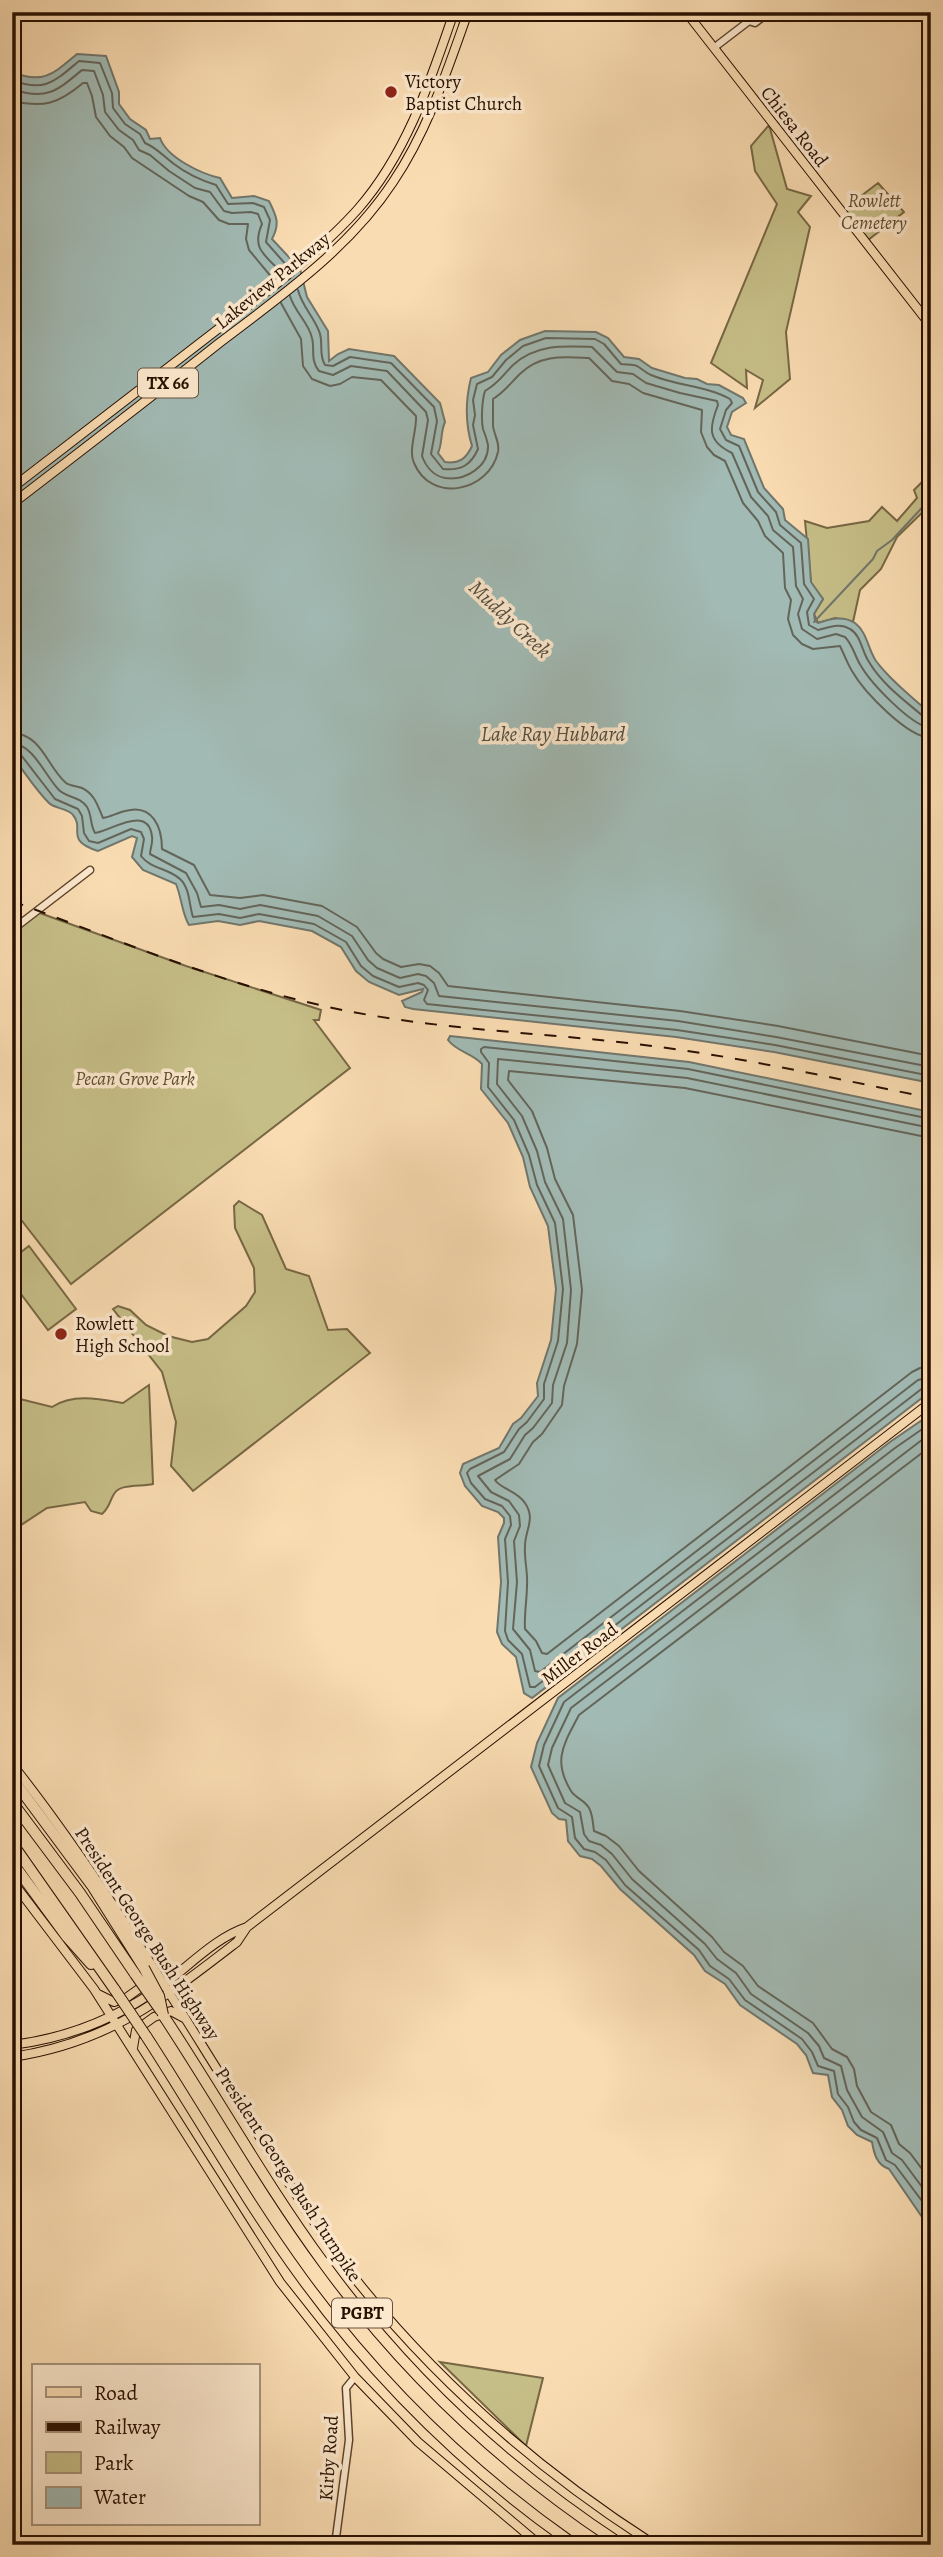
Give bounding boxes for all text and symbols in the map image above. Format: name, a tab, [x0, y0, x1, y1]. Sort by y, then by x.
place label: Victory Baptist Church	[404, 69, 522, 117]
street label: Chiesa Road	[754, 81, 834, 173]
marker: Victory Baptist Church	[383, 84, 399, 100]
park label: Rowlett Cemetery	[841, 188, 908, 236]
street label: Lakeview Parkway	[210, 226, 336, 335]
road number: TX 66	[138, 368, 198, 398]
water label: Muddy Creek	[463, 574, 557, 664]
water label: Lake Ray Hubbard	[481, 720, 626, 748]
park label: Pecan Grove Park	[75, 1066, 195, 1092]
place label: Rowlett High School	[75, 1311, 170, 1359]
marker: Rowlett High School	[53, 1326, 69, 1342]
street label: Miller Road	[536, 1616, 624, 1691]
street label: President George Bush Highway	[68, 1822, 226, 2046]
street label: President George Bush Turnpike	[209, 2062, 367, 2287]
road number: PGBT	[332, 2298, 392, 2328]
legend	[32, 2364, 259, 2526]
text: Road	[94, 2379, 138, 2407]
text: Railway	[94, 2413, 161, 2441]
street label: Kirby Road	[313, 2414, 345, 2502]
text: Park	[94, 2449, 134, 2477]
text: Water	[93, 2483, 146, 2511]

